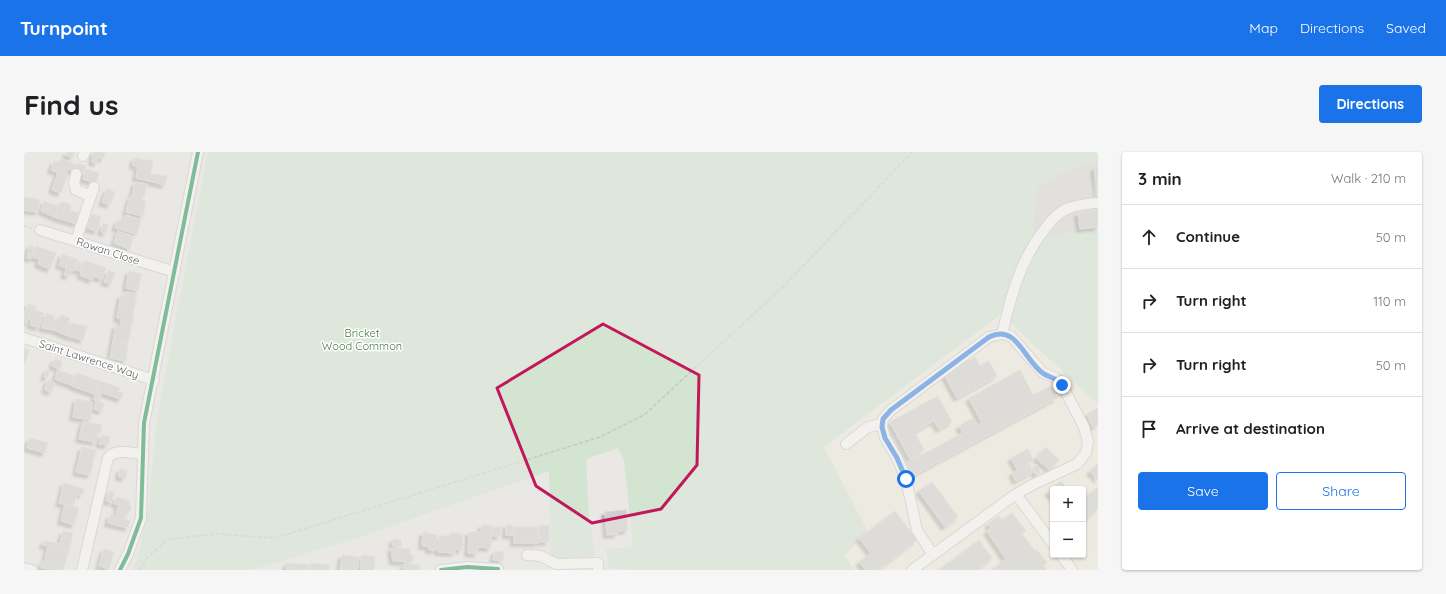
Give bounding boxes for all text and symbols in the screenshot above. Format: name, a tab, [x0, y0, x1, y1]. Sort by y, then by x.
text: Turnpoint	[20, 16, 108, 40]
text: Map	[1249, 19, 1278, 37]
text: Directions	[1300, 19, 1364, 37]
text: Saved	[1386, 19, 1426, 37]
button: Directions	[1319, 85, 1422, 123]
text: Find us	[24, 87, 118, 122]
text: 3 min	[1138, 168, 1182, 189]
text: Walk · 210 m	[1331, 170, 1406, 186]
icon: ahead	[1138, 226, 1160, 248]
text: Continue	[1176, 227, 1240, 246]
text: 50 m	[1376, 229, 1406, 245]
street label: Rowan Close	[74, 234, 142, 268]
icon: right	[1138, 290, 1160, 312]
text: Turn right	[1176, 291, 1247, 310]
text: 110 m	[1373, 293, 1406, 309]
park label: Bricket Wood Common	[322, 326, 402, 353]
street label: Saint Lawrence Way	[37, 336, 141, 382]
icon: right	[1138, 354, 1160, 376]
text: Turn right	[1176, 355, 1247, 374]
text: 50 m	[1376, 357, 1406, 373]
route end	[1053, 376, 1071, 394]
icon: arrive	[1138, 418, 1160, 440]
text: Arrive at destination	[1176, 419, 1325, 438]
route start	[897, 470, 915, 488]
button: Save	[1138, 472, 1268, 510]
button: Share	[1276, 472, 1406, 510]
map controls	[1050, 486, 1086, 558]
button: +	[1050, 486, 1086, 522]
button: −	[1050, 522, 1086, 558]

